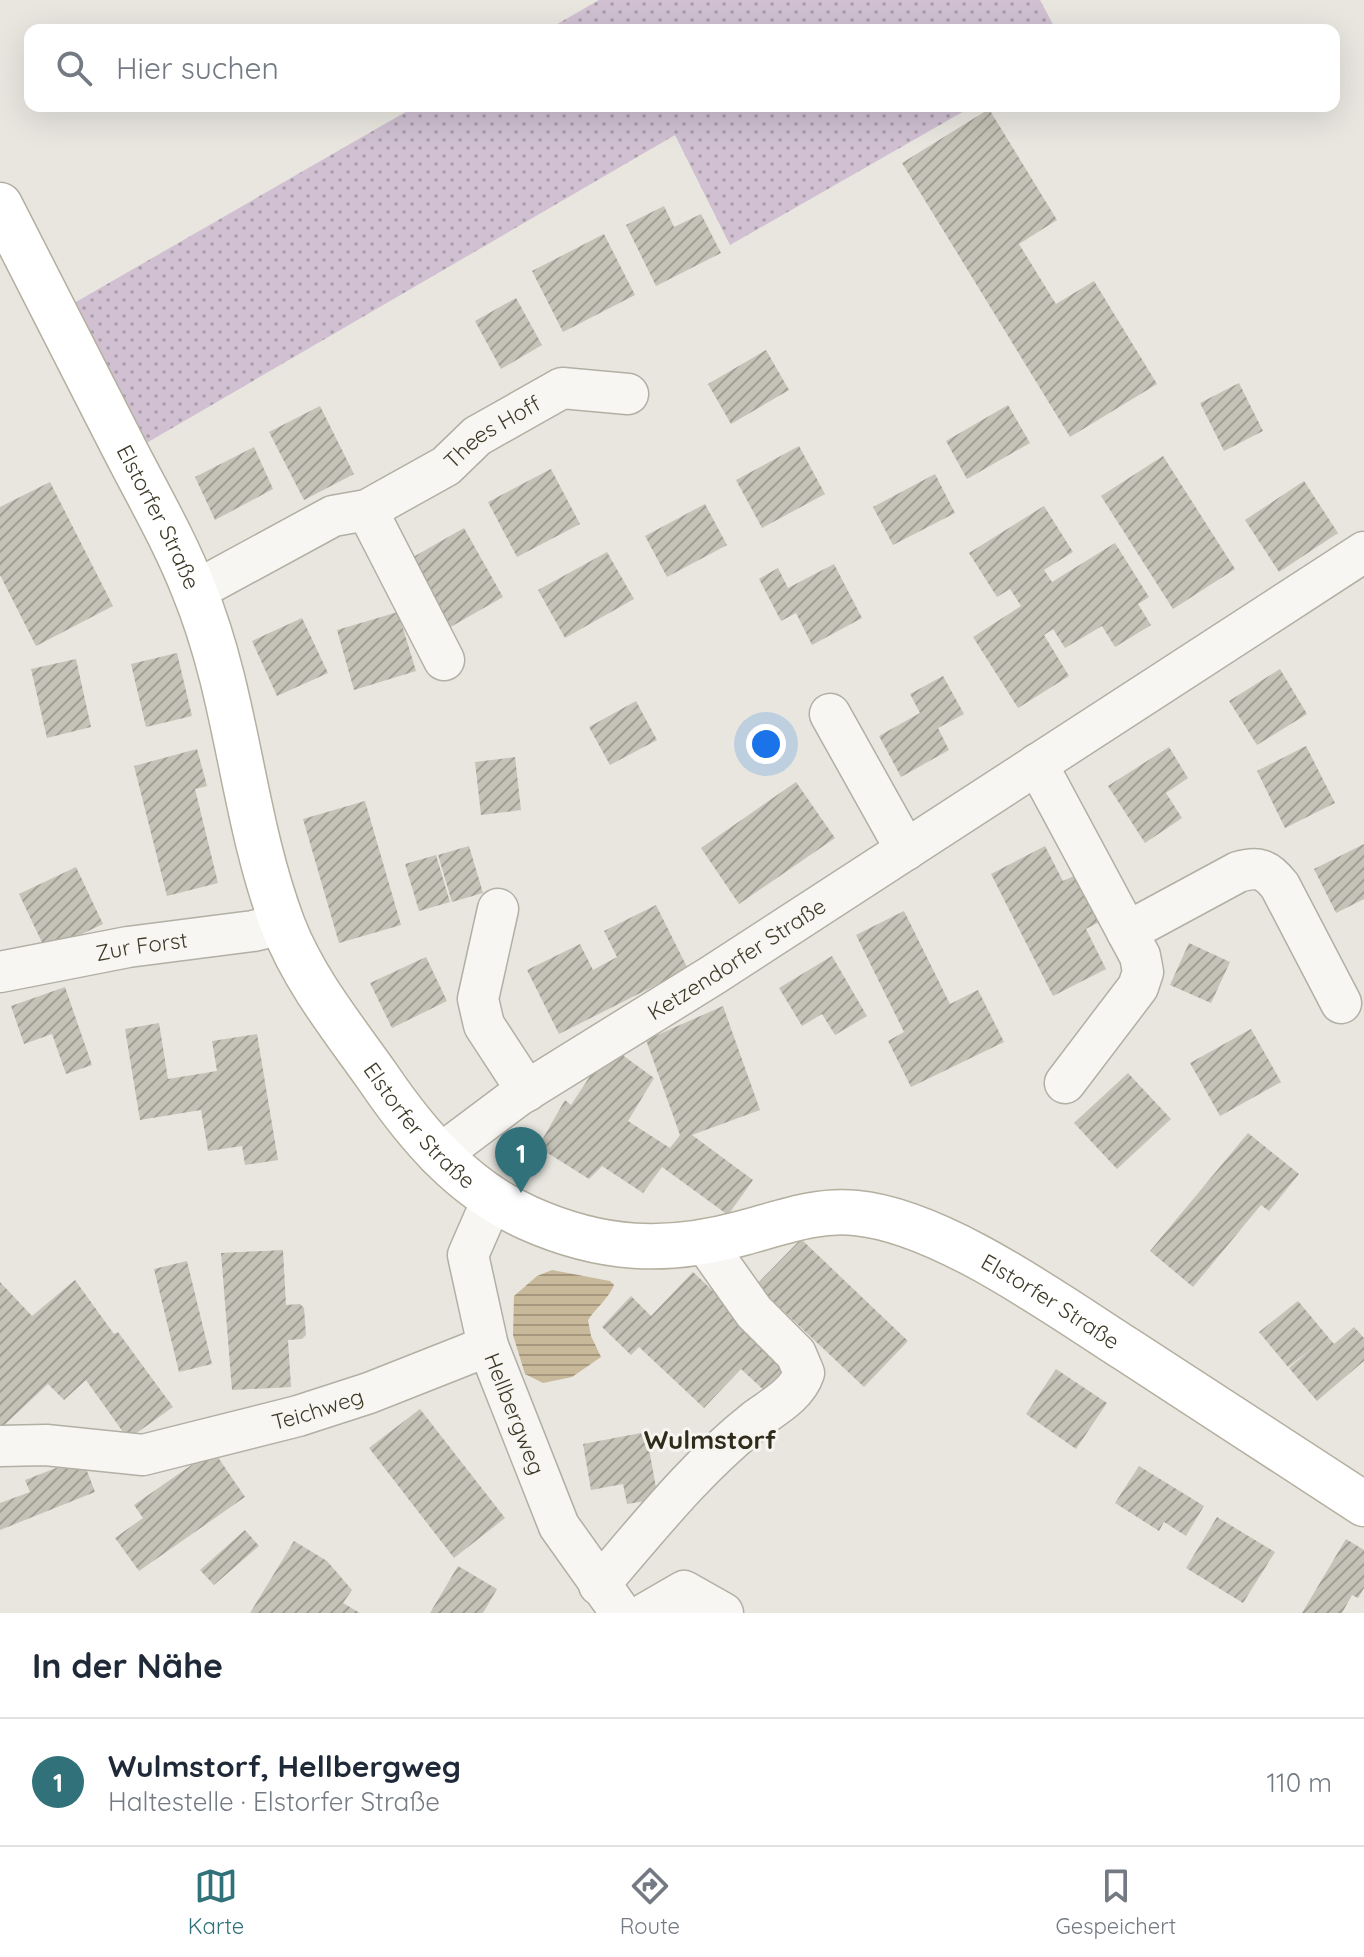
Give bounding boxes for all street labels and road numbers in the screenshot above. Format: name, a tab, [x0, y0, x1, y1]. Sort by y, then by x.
street label: Thees Hoff	[438, 389, 546, 475]
street label: Elstorfer Straße	[111, 440, 206, 593]
street label: Ketzendorfer Straße	[642, 892, 831, 1026]
street label: Zur Forst	[93, 925, 189, 967]
street label: Elstorfer Straße	[358, 1057, 481, 1195]
street label: Elstorfer Straße	[976, 1247, 1125, 1355]
street label: Hellbergweg	[478, 1349, 551, 1479]
street label: Teichweg	[269, 1382, 367, 1436]

